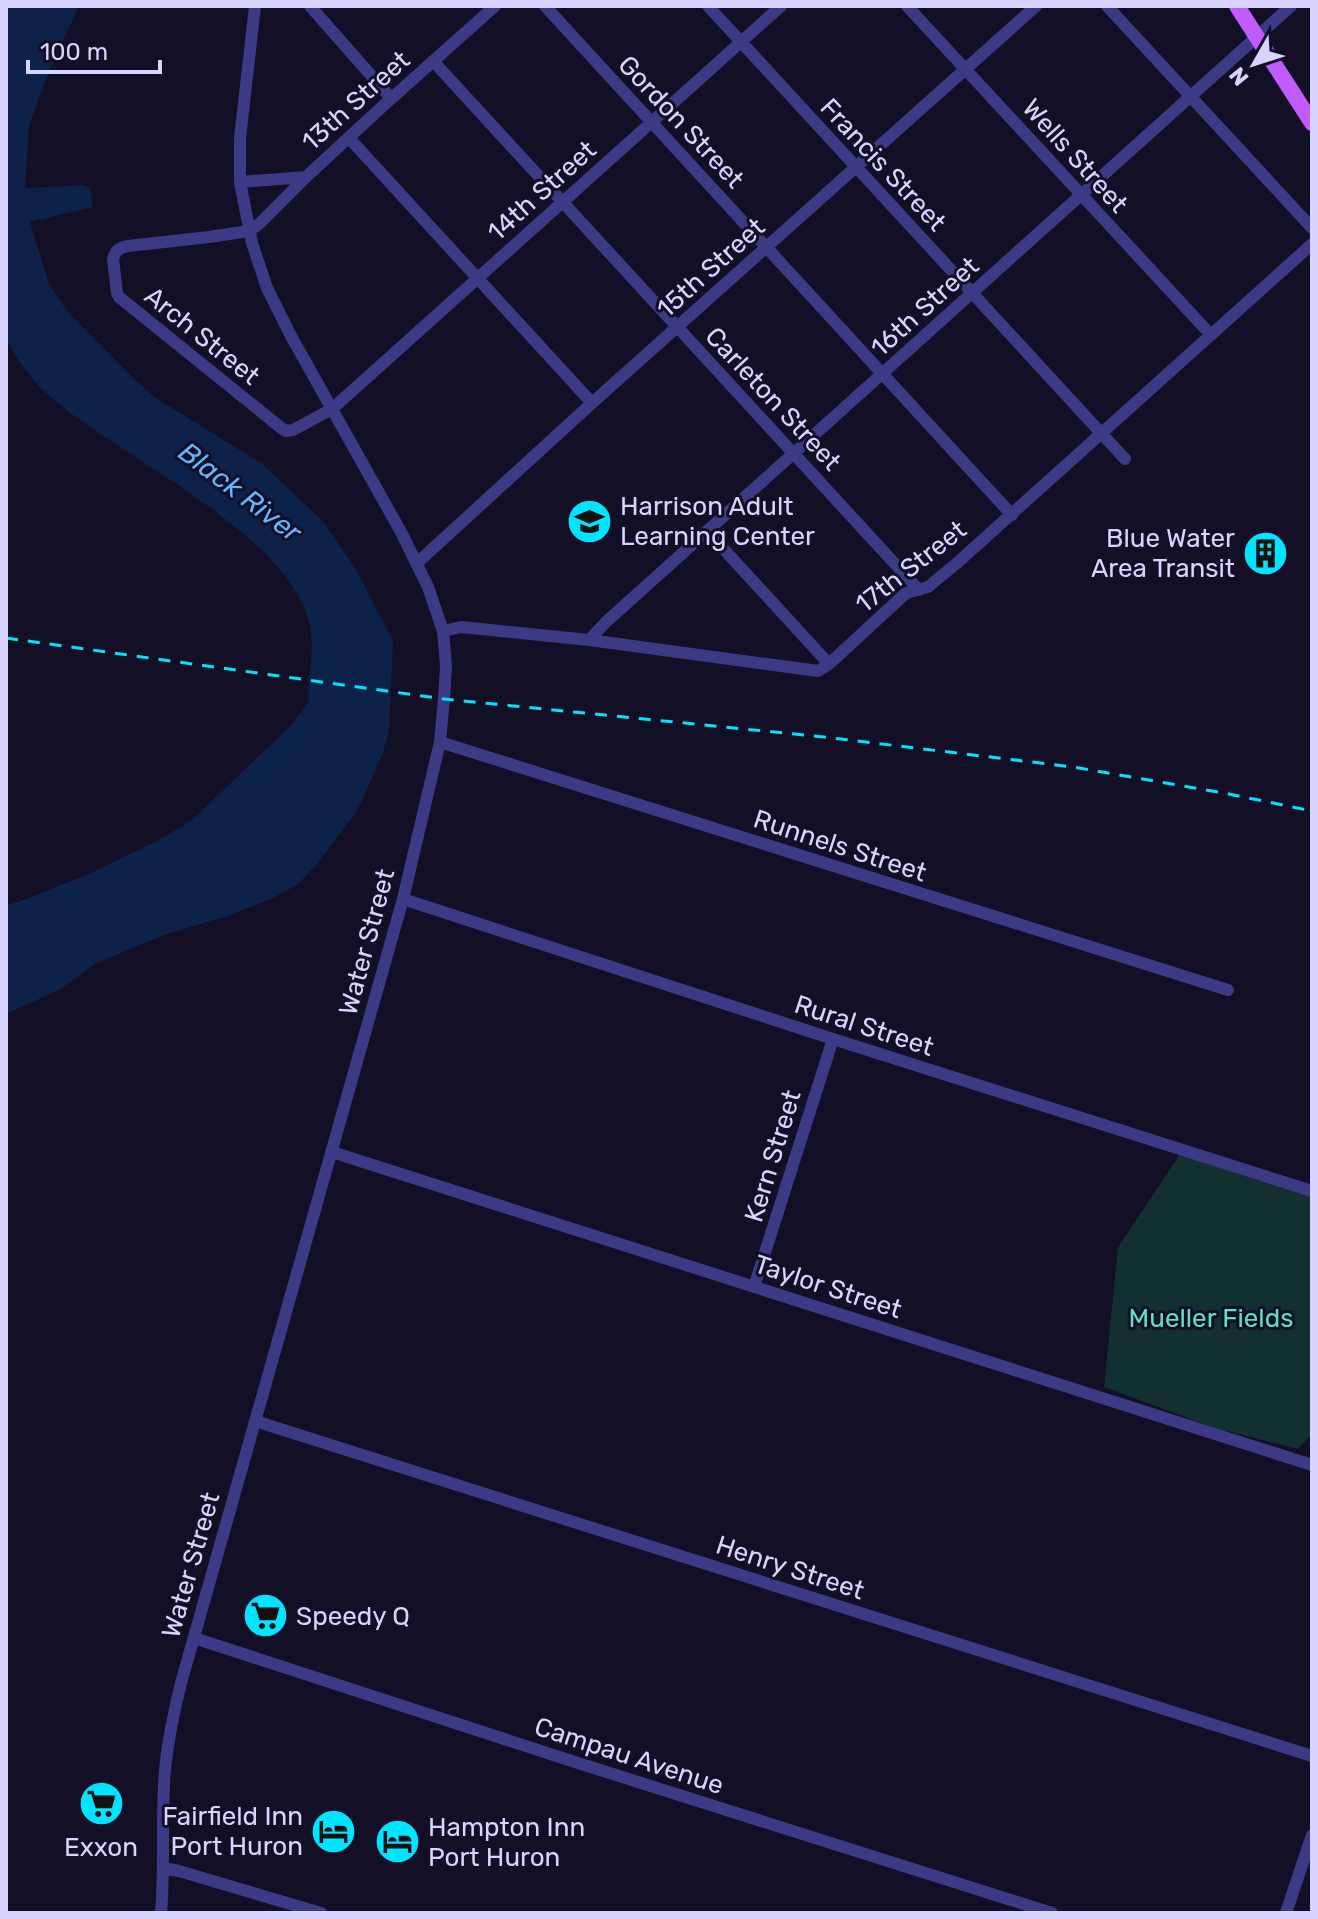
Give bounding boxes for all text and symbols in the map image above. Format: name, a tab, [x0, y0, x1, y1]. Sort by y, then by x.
scale bar	[28, 24, 160, 74]
north arrow	[1214, 24, 1294, 104]
text: 100 m	[40, 38, 108, 66]
street label: 13th Street	[296, 45, 416, 157]
street label: Gordon Street	[612, 49, 750, 195]
text: N	[1223, 62, 1254, 91]
street label: Francis Street	[814, 92, 952, 238]
street label: Wells Street	[1016, 93, 1134, 219]
street label: 14th Street	[482, 134, 602, 248]
street label: 15th Street	[651, 212, 771, 324]
street label: 16th Street	[865, 251, 985, 363]
street label: Arch Street	[138, 280, 266, 392]
street label: Carleton Street	[699, 321, 847, 477]
water label: Black River	[172, 435, 309, 550]
place label: Harrison Adult Learning Center	[620, 491, 815, 552]
school or university icon: Harrison Adult Learning Center	[565, 497, 613, 545]
street label: 17th Street	[849, 514, 973, 620]
place label: Blue Water Area Transit	[1091, 523, 1235, 584]
building icon: Blue Water Area Transit	[1242, 529, 1290, 577]
street label: Runnels Street	[750, 803, 930, 889]
street label: Water Street	[333, 866, 401, 1018]
street label: Rural Street	[790, 989, 938, 1063]
street label: Kern Street	[738, 1086, 808, 1226]
street label: Taylor Street	[750, 1249, 906, 1325]
park label: Mueller Fields	[1129, 1303, 1293, 1334]
street label: Water Street	[155, 1489, 227, 1641]
street label: Henry Street	[712, 1529, 868, 1607]
supermarket icon: Speedy Q	[241, 1592, 289, 1640]
place label: Speedy Q	[296, 1601, 410, 1632]
street label: Campau Avenue	[531, 1711, 727, 1801]
supermarket icon: Exxon	[77, 1780, 125, 1828]
place label: Fairfield Inn Port Huron	[162, 1801, 303, 1862]
hotel icon: Fairfield Inn Port Huron	[310, 1807, 358, 1855]
place label: Hampton Inn Port Huron	[428, 1812, 585, 1873]
hotel icon: Hampton Inn Port Huron	[373, 1818, 421, 1866]
place label: Exxon	[64, 1832, 138, 1863]

